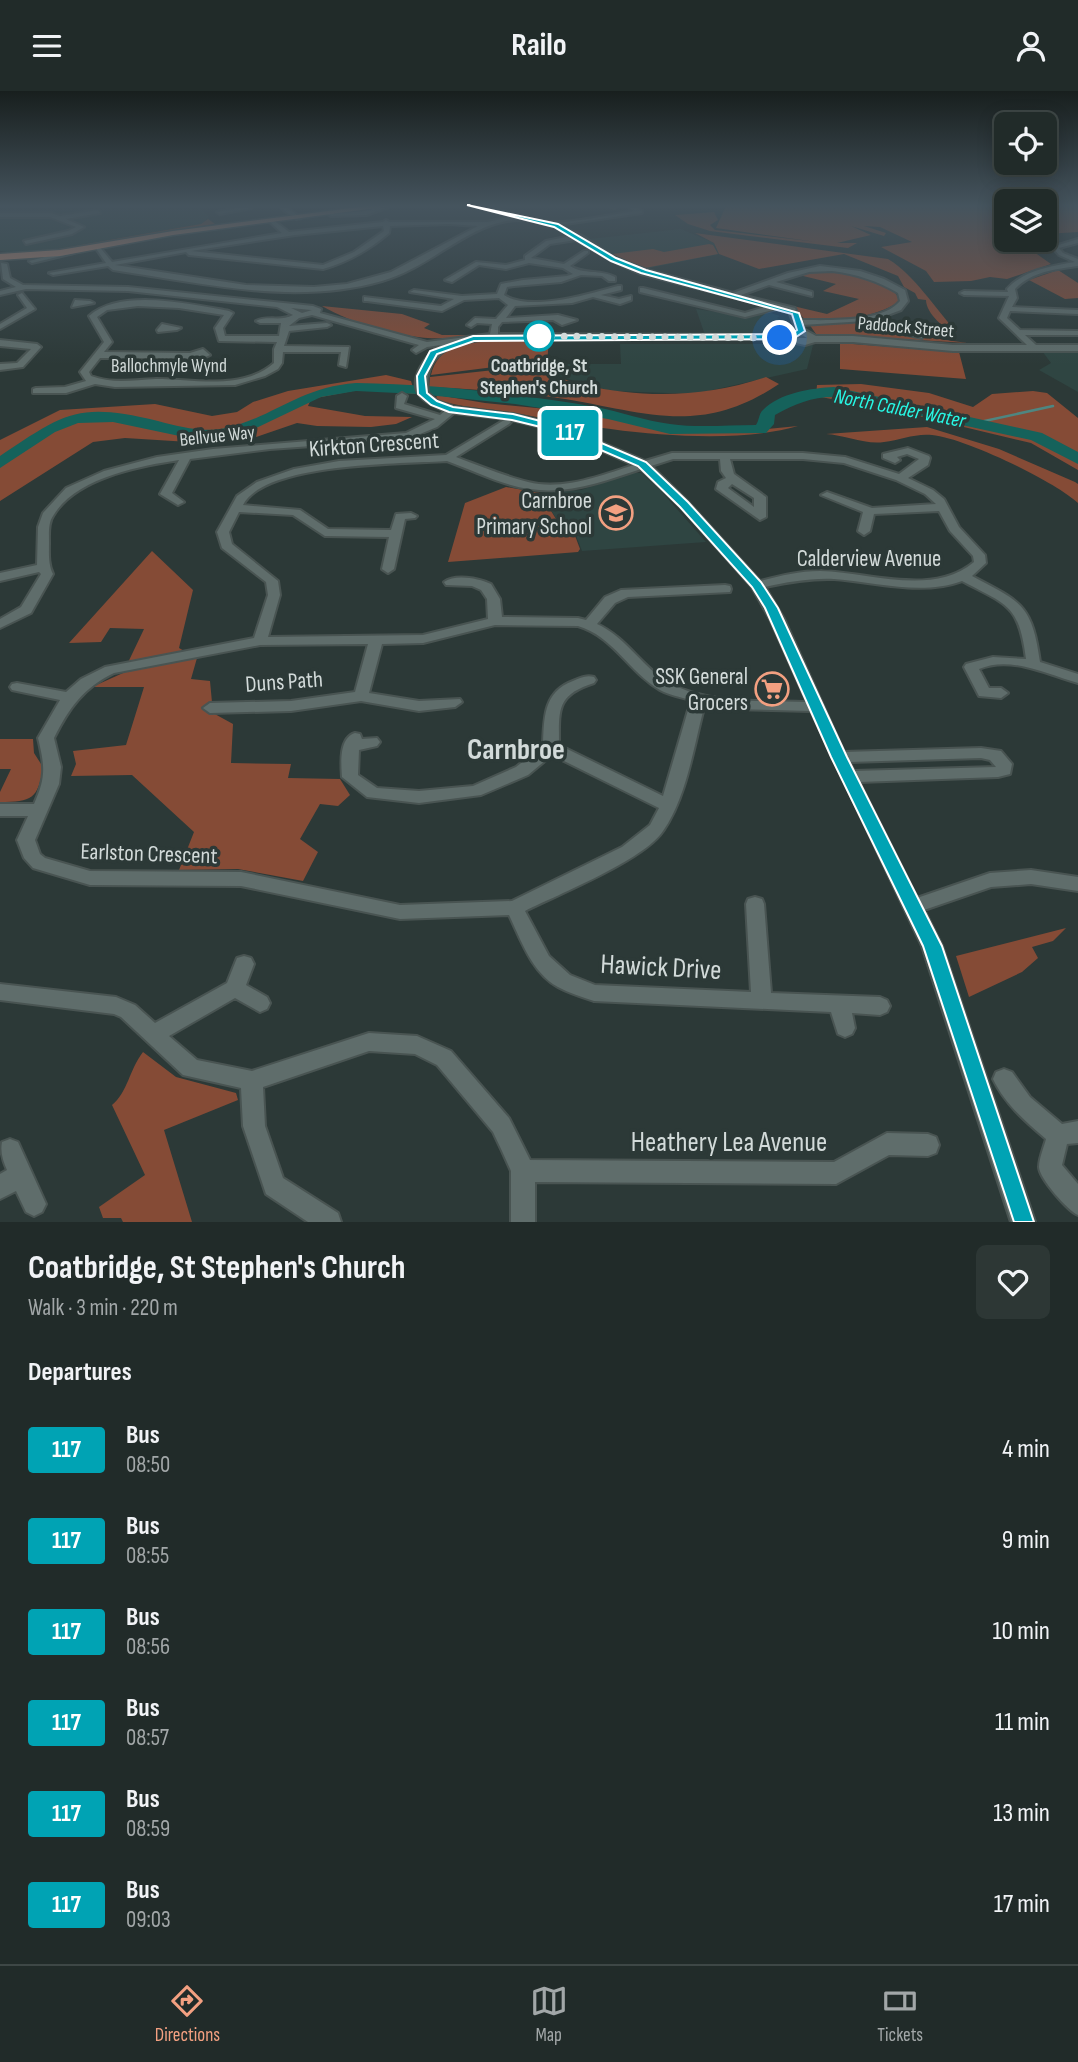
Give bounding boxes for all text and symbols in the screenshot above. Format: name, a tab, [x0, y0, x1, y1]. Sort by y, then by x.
text: Railo	[511, 26, 567, 65]
icon: menu	[28, 27, 66, 65]
icon: person	[1012, 27, 1050, 65]
map controls	[994, 112, 1057, 252]
button: locate	[994, 112, 1057, 175]
button: layers	[994, 189, 1057, 252]
street label: Paddock Street	[857, 312, 955, 343]
your location	[762, 320, 797, 355]
marker: Coatbridge, St Stephen's Church	[524, 321, 554, 351]
street label: Ballochmyle Wynd	[111, 355, 227, 378]
place label: Coatbridge, St Stephen's Church	[480, 355, 598, 400]
water label: North Calder Water	[832, 383, 969, 434]
line badge: 117	[530, 410, 610, 456]
text: 117	[555, 418, 585, 447]
street label: Bellvue Way	[178, 421, 257, 452]
street label: Kirkton Crescent	[308, 426, 440, 464]
place label: Carnbroe Primary School	[476, 487, 592, 541]
school or university icon: Carnbroe Primary School	[597, 494, 635, 532]
street label: Calderview Avenue	[797, 545, 941, 573]
place label: SSK General Grocers	[655, 663, 748, 717]
street label: Duns Path	[244, 665, 324, 699]
supermarket icon: SSK General Grocers	[753, 670, 791, 708]
district label: Carnbroe	[467, 732, 565, 768]
street label: Earlston Crescent	[80, 838, 218, 870]
street label: Hawick Drive	[600, 948, 722, 987]
street label: Heathery Lea Avenue	[631, 1126, 827, 1159]
button: heart	[976, 1245, 1050, 1319]
text: Coatbridge, St Stephen's Church	[28, 1248, 406, 1288]
text: Walk · 3 min · 220 m	[28, 1294, 178, 1322]
text: Departures	[28, 1357, 132, 1388]
text: Bus	[126, 1420, 160, 1451]
text: 4 min	[1002, 1434, 1050, 1465]
text: 117	[52, 1435, 81, 1464]
text: 08:50	[126, 1451, 170, 1479]
text: Bus	[126, 1511, 160, 1542]
text: 9 min	[1002, 1525, 1050, 1556]
text: 117	[52, 1526, 81, 1555]
text: 08:55	[126, 1542, 169, 1570]
text: Bus	[126, 1602, 160, 1633]
text: 10 min	[993, 1616, 1050, 1647]
text: 117	[52, 1617, 81, 1646]
text: 08:56	[126, 1633, 170, 1661]
text: Bus	[126, 1693, 160, 1724]
text: 11 min	[995, 1707, 1050, 1738]
text: 117	[52, 1708, 81, 1737]
text: 08:57	[126, 1724, 169, 1752]
text: Bus	[126, 1784, 160, 1815]
text: 13 min	[993, 1798, 1050, 1829]
text: 117	[52, 1799, 81, 1828]
text: 08:59	[126, 1815, 170, 1843]
text: Bus	[126, 1875, 160, 1906]
text: 17 min	[994, 1889, 1050, 1920]
text: 117	[52, 1890, 81, 1919]
text: 09:03	[126, 1906, 171, 1934]
tab: Directions	[155, 1982, 220, 2047]
tab: Map	[530, 1982, 568, 2047]
tab: Tickets	[877, 1982, 923, 2047]

